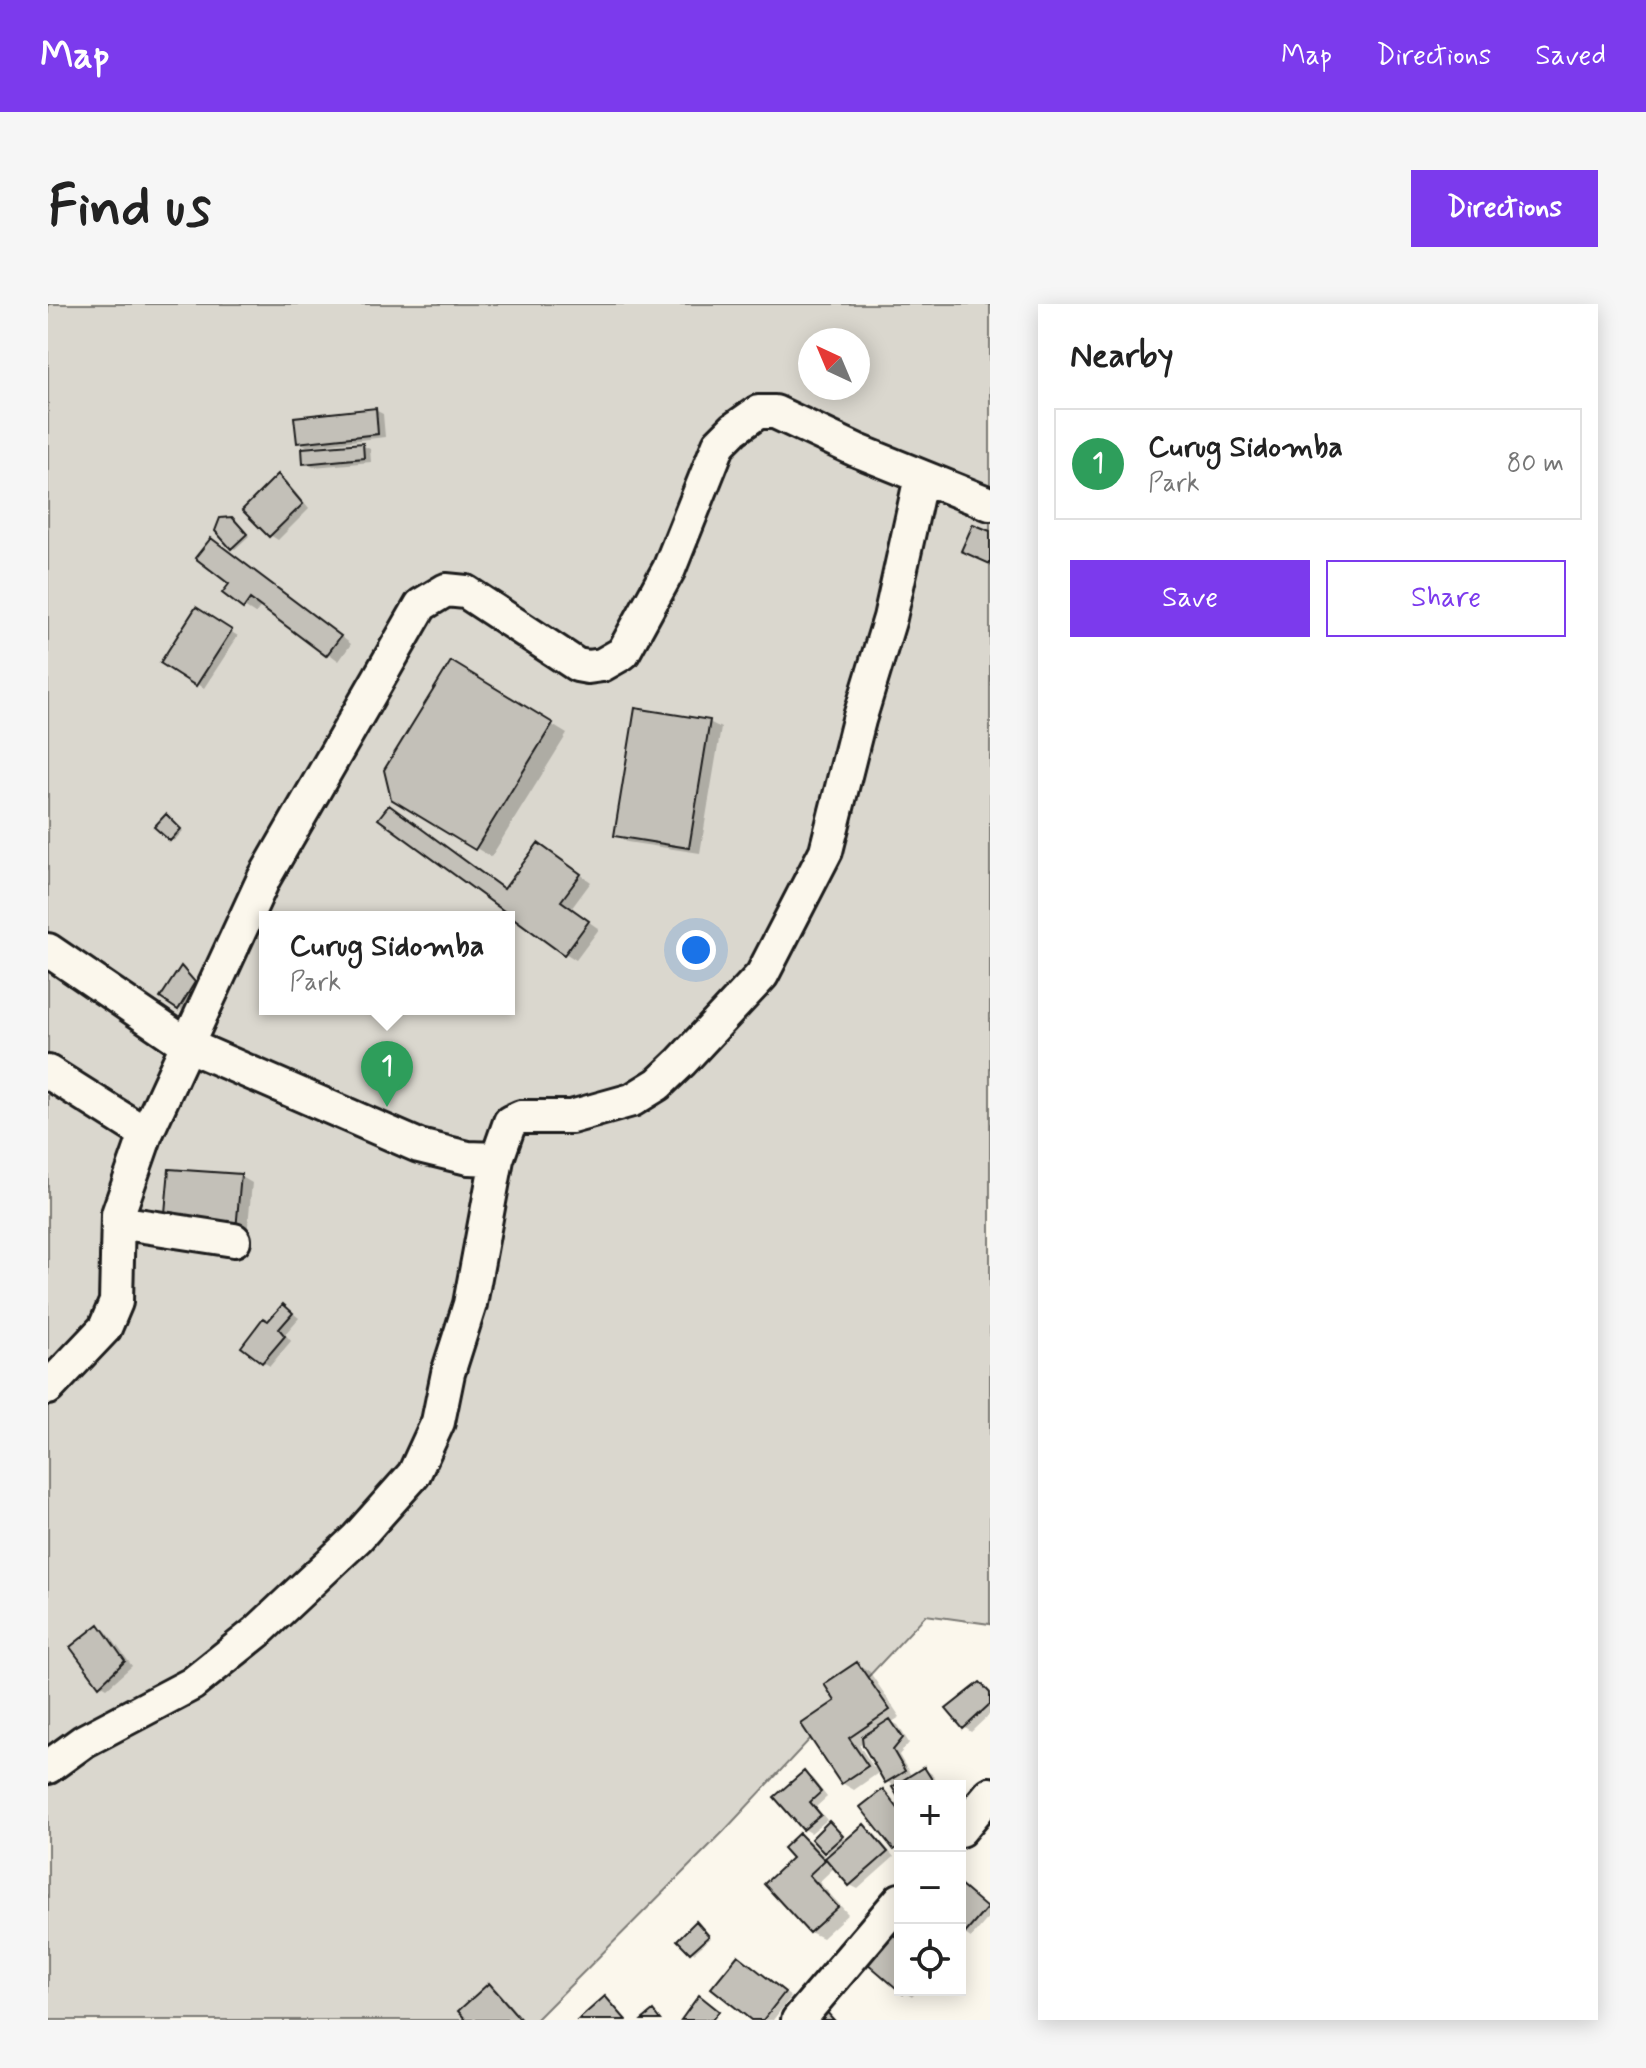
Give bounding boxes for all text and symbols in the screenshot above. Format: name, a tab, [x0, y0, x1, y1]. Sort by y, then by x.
text: Map	[40, 32, 110, 81]
text: Map	[1281, 38, 1332, 75]
text: Directions	[1376, 38, 1491, 75]
text: Saved	[1535, 38, 1606, 75]
button: Directions	[1411, 170, 1598, 247]
text: Find us	[48, 172, 211, 245]
north arrow	[798, 328, 870, 400]
text: Nearby	[1070, 334, 1174, 379]
text: Curug Sidomba	[1148, 428, 1343, 467]
text: 1	[1092, 447, 1104, 481]
text: 80 m	[1507, 447, 1564, 481]
text: Park	[1148, 467, 1200, 501]
button: Save	[1070, 560, 1310, 637]
button: Share	[1326, 560, 1566, 637]
popup	[259, 911, 515, 1015]
text: Curug Sidomba	[290, 927, 484, 966]
your location	[676, 930, 716, 970]
text: Park	[290, 966, 341, 1000]
pin: 1	[361, 1041, 413, 1107]
map controls	[894, 1780, 966, 1996]
button: +	[894, 1780, 966, 1852]
button: −	[894, 1852, 966, 1924]
button: locate	[894, 1924, 966, 1996]

